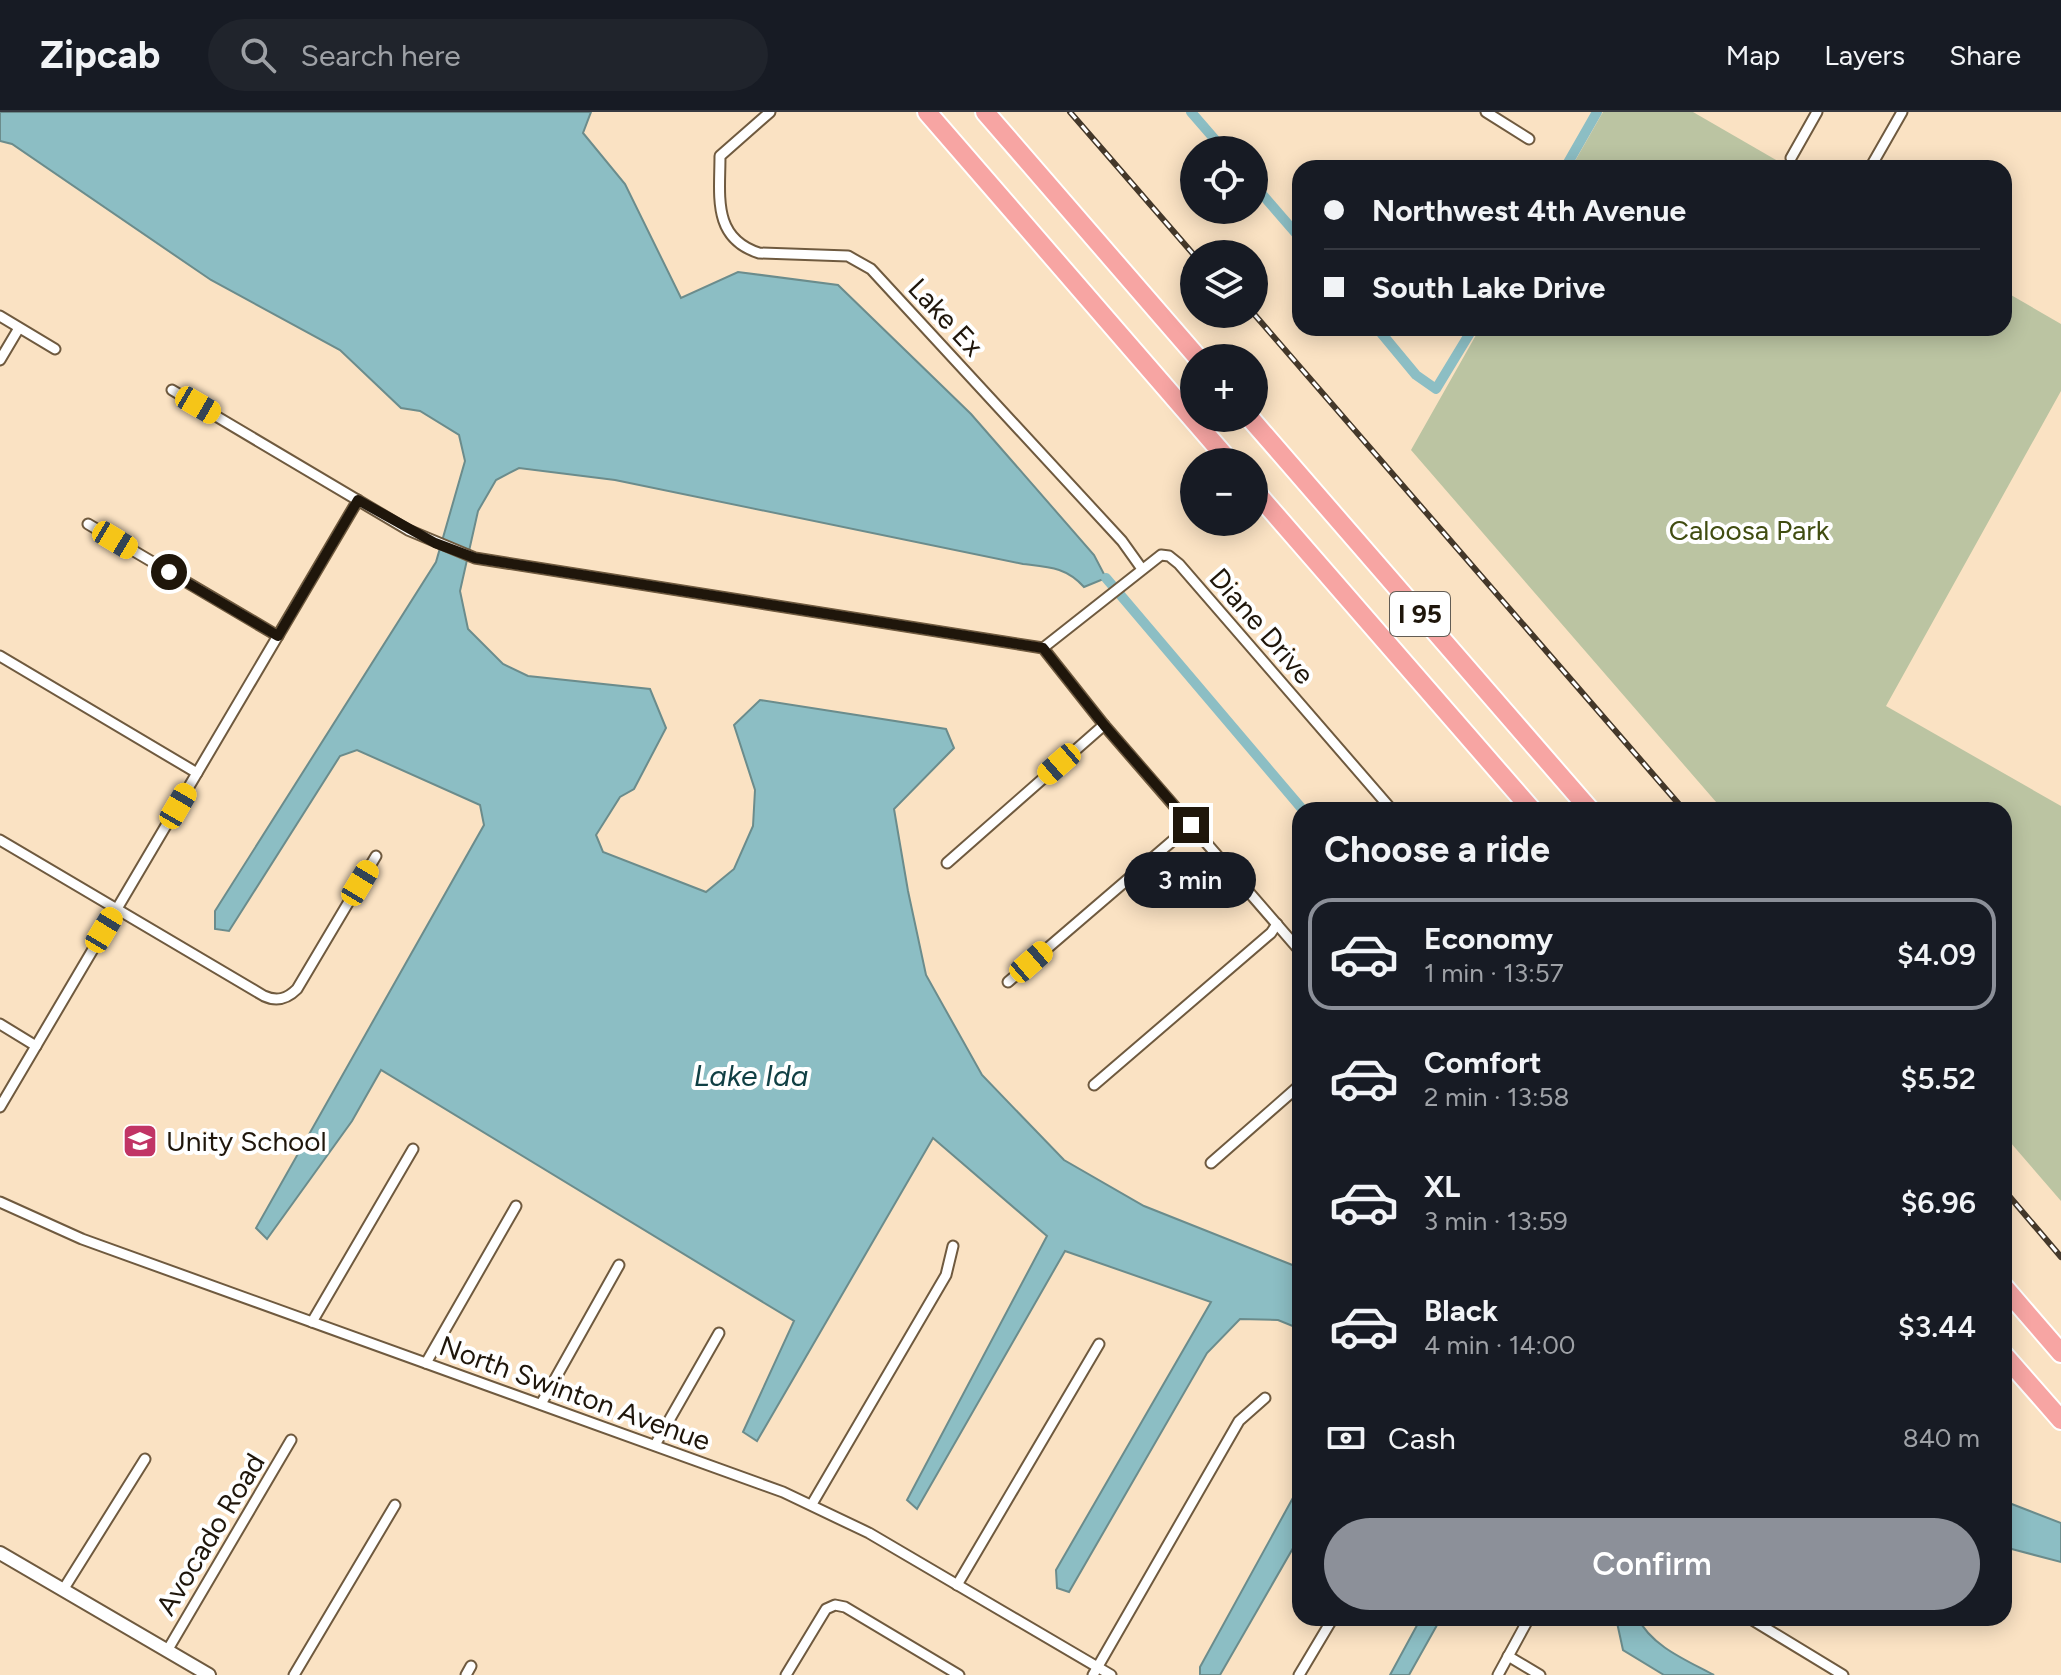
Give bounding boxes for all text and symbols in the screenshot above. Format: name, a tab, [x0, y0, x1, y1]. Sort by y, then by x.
search box	[208, 19, 768, 91]
text: Zipcab	[40, 32, 160, 78]
icon: search	[236, 33, 280, 77]
text: Search here	[300, 37, 461, 74]
text: Map	[1726, 38, 1780, 72]
text: Layers	[1824, 38, 1905, 72]
text: Share	[1949, 38, 2021, 72]
map controls	[1180, 136, 1268, 536]
button: locate	[1180, 136, 1268, 224]
text: Northwest 4th Avenue	[1372, 192, 1686, 229]
button: layers	[1180, 240, 1268, 328]
text: South Lake Drive	[1372, 269, 1605, 306]
street label: Lake Ex	[901, 271, 991, 364]
button: +	[1180, 344, 1268, 432]
car	[171, 383, 225, 427]
button: −	[1180, 448, 1268, 536]
park label: Caloosa Park	[1669, 513, 1830, 547]
car	[88, 517, 142, 563]
route start	[151, 554, 187, 590]
street label: Diane Drive	[1202, 561, 1322, 691]
road number: I 95	[1390, 592, 1450, 636]
car	[1033, 739, 1085, 789]
car	[156, 779, 200, 833]
route end	[1173, 807, 1209, 843]
text: Choose a ride	[1324, 828, 1550, 871]
callout: 3 min	[1125, 853, 1257, 909]
car	[337, 856, 383, 910]
text: 3 min	[1158, 864, 1222, 896]
car	[81, 903, 127, 957]
icon: car	[1328, 918, 1400, 990]
text: Economy	[1424, 920, 1553, 957]
text: $4.09	[1897, 936, 1976, 973]
car	[1005, 937, 1057, 987]
text: 1 min · 13:57	[1424, 957, 1564, 989]
icon: car	[1328, 1042, 1400, 1114]
text: Comfort	[1424, 1044, 1542, 1081]
water label: Lake Ida	[694, 1057, 808, 1094]
text: $5.52	[1900, 1060, 1976, 1097]
text: 2 min · 13:58	[1424, 1081, 1569, 1113]
school or university icon: Unity School	[121, 1122, 159, 1160]
place label: Unity School	[166, 1124, 327, 1158]
icon: car	[1328, 1166, 1400, 1238]
text: XL	[1424, 1168, 1460, 1205]
text: $6.96	[1901, 1184, 1976, 1221]
text: 3 min · 13:59	[1424, 1205, 1568, 1237]
icon: car	[1328, 1290, 1400, 1362]
text: Black	[1424, 1292, 1498, 1329]
text: $3.44	[1898, 1308, 1976, 1345]
street label: North Swinton Avenue	[435, 1328, 715, 1458]
text: 4 min · 14:00	[1424, 1329, 1575, 1361]
icon: cash	[1324, 1416, 1368, 1460]
text: Cash	[1388, 1420, 1456, 1457]
text: 840 m	[1903, 1422, 1980, 1454]
street label: Avocado Road	[148, 1447, 272, 1621]
button: Confirm	[1324, 1518, 1980, 1610]

